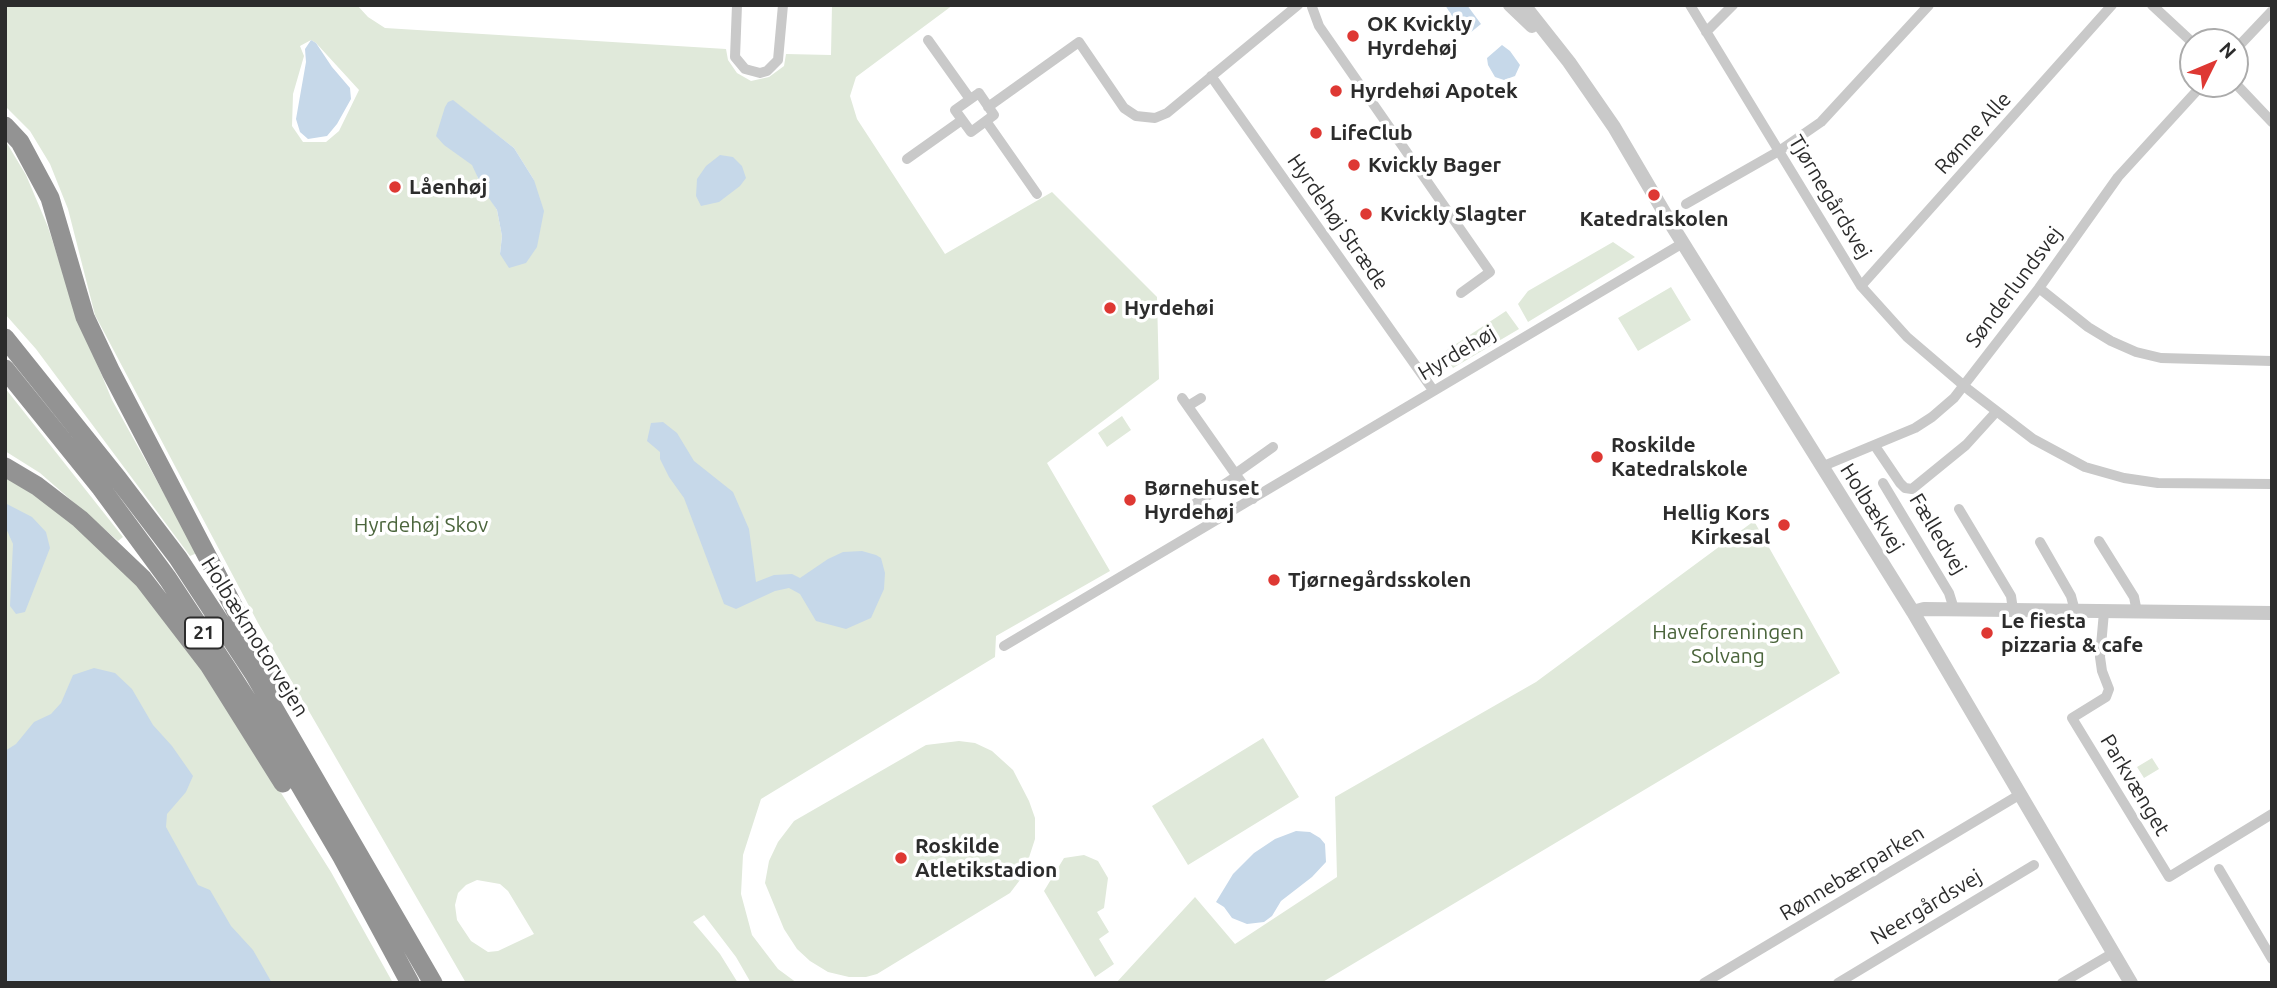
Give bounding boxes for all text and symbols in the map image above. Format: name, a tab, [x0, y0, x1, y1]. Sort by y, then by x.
place label: OK Kvickly Hyrdehøj	[1367, 11, 1472, 61]
marker: OK Kvickly Hyrdehøj	[1345, 28, 1361, 44]
north arrow	[2179, 28, 2249, 98]
text: N	[2215, 37, 2241, 63]
place label: Hyrdehøi Apotek	[1350, 78, 1518, 104]
marker: Hyrdehøi Apotek	[1328, 83, 1344, 99]
street label: Rønne Alle	[1930, 87, 2016, 179]
place label: LifeClub	[1330, 120, 1413, 146]
marker: LifeClub	[1308, 125, 1324, 141]
street label: Tjørnegårdsvej	[1783, 131, 1877, 263]
street label: Hyrdehøj Stræde	[1282, 149, 1394, 295]
place label: Kvickly Bager	[1368, 152, 1501, 178]
marker: Kvickly Bager	[1346, 157, 1362, 173]
place label: Låenhøj	[409, 174, 487, 200]
marker: Låenhøj	[387, 179, 403, 195]
marker: Katedralskolen	[1646, 187, 1662, 203]
place label: Kvickly Slagter	[1380, 201, 1526, 227]
marker: Kvickly Slagter	[1358, 206, 1374, 222]
place label: Katedralskolen	[1579, 206, 1729, 232]
street label: Sønderlundsvej	[1960, 222, 2068, 352]
place label: Hyrdehøi	[1124, 295, 1214, 321]
marker: Hyrdehøi	[1102, 300, 1118, 316]
street label: Hyrdehøj	[1414, 320, 1500, 386]
place label: Roskilde Katedralskole	[1611, 432, 1748, 482]
marker: Roskilde Katedralskole	[1589, 449, 1605, 465]
street label: Holbækvej	[1835, 459, 1909, 557]
place label: Børnehuset Hyrdehøj	[1144, 475, 1259, 525]
street label: Fælledvej	[1904, 489, 1972, 579]
marker: Børnehuset Hyrdehøj	[1122, 492, 1138, 508]
place label: Hellig Kors Kirkesal	[1662, 500, 1770, 550]
park label: Hyrdehøj Skov	[354, 512, 488, 538]
marker: Hellig Kors Kirkesal	[1776, 517, 1792, 533]
street label: Holbækmotorvejen	[196, 553, 314, 721]
place label: Tjørnegårdsskolen	[1288, 567, 1471, 593]
marker: Tjørnegårdsskolen	[1266, 572, 1282, 588]
place label: Le fiesta pizzaria & cafe	[2001, 608, 2143, 658]
road number: 21	[185, 618, 223, 648]
park label: Haveforeningen Solvang	[1652, 619, 1804, 669]
marker: Le fiesta pizzaria & cafe	[1979, 625, 1995, 641]
street label: Parkvænget	[2095, 730, 2175, 840]
street label: Rønnebærparken	[1775, 820, 1929, 926]
place label: Roskilde Atletikstadion	[915, 833, 1057, 883]
marker: Roskilde Atletikstadion	[893, 850, 909, 866]
street label: Neergårdsvej	[1866, 864, 1986, 950]

